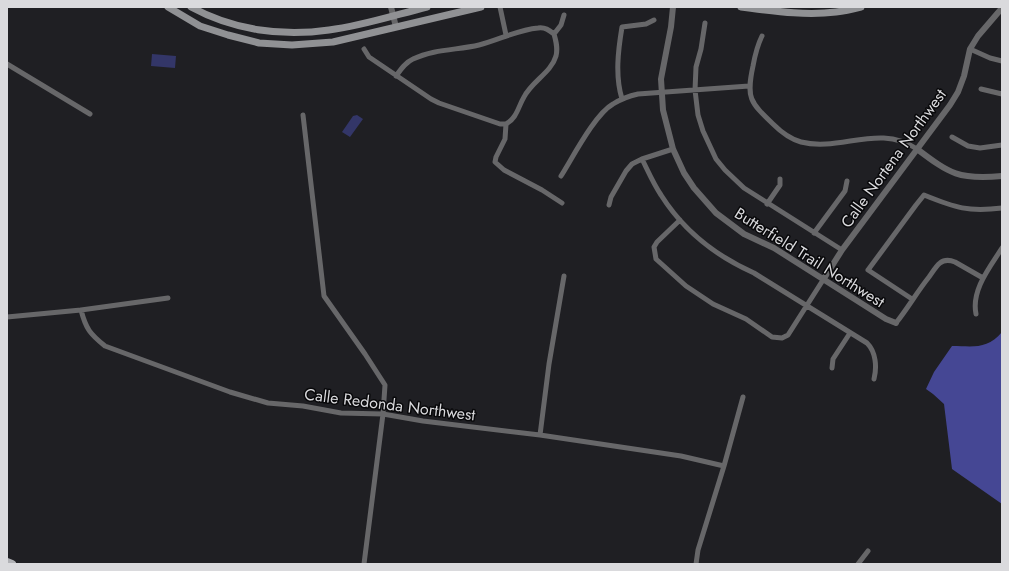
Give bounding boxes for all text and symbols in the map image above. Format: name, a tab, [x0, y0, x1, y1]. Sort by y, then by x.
street label: Calle Nortena Northwest	[835, 84, 952, 232]
street label: Butterfield Trail Northwest	[730, 202, 889, 313]
street label: Calle Redonda Northwest	[303, 383, 477, 426]

